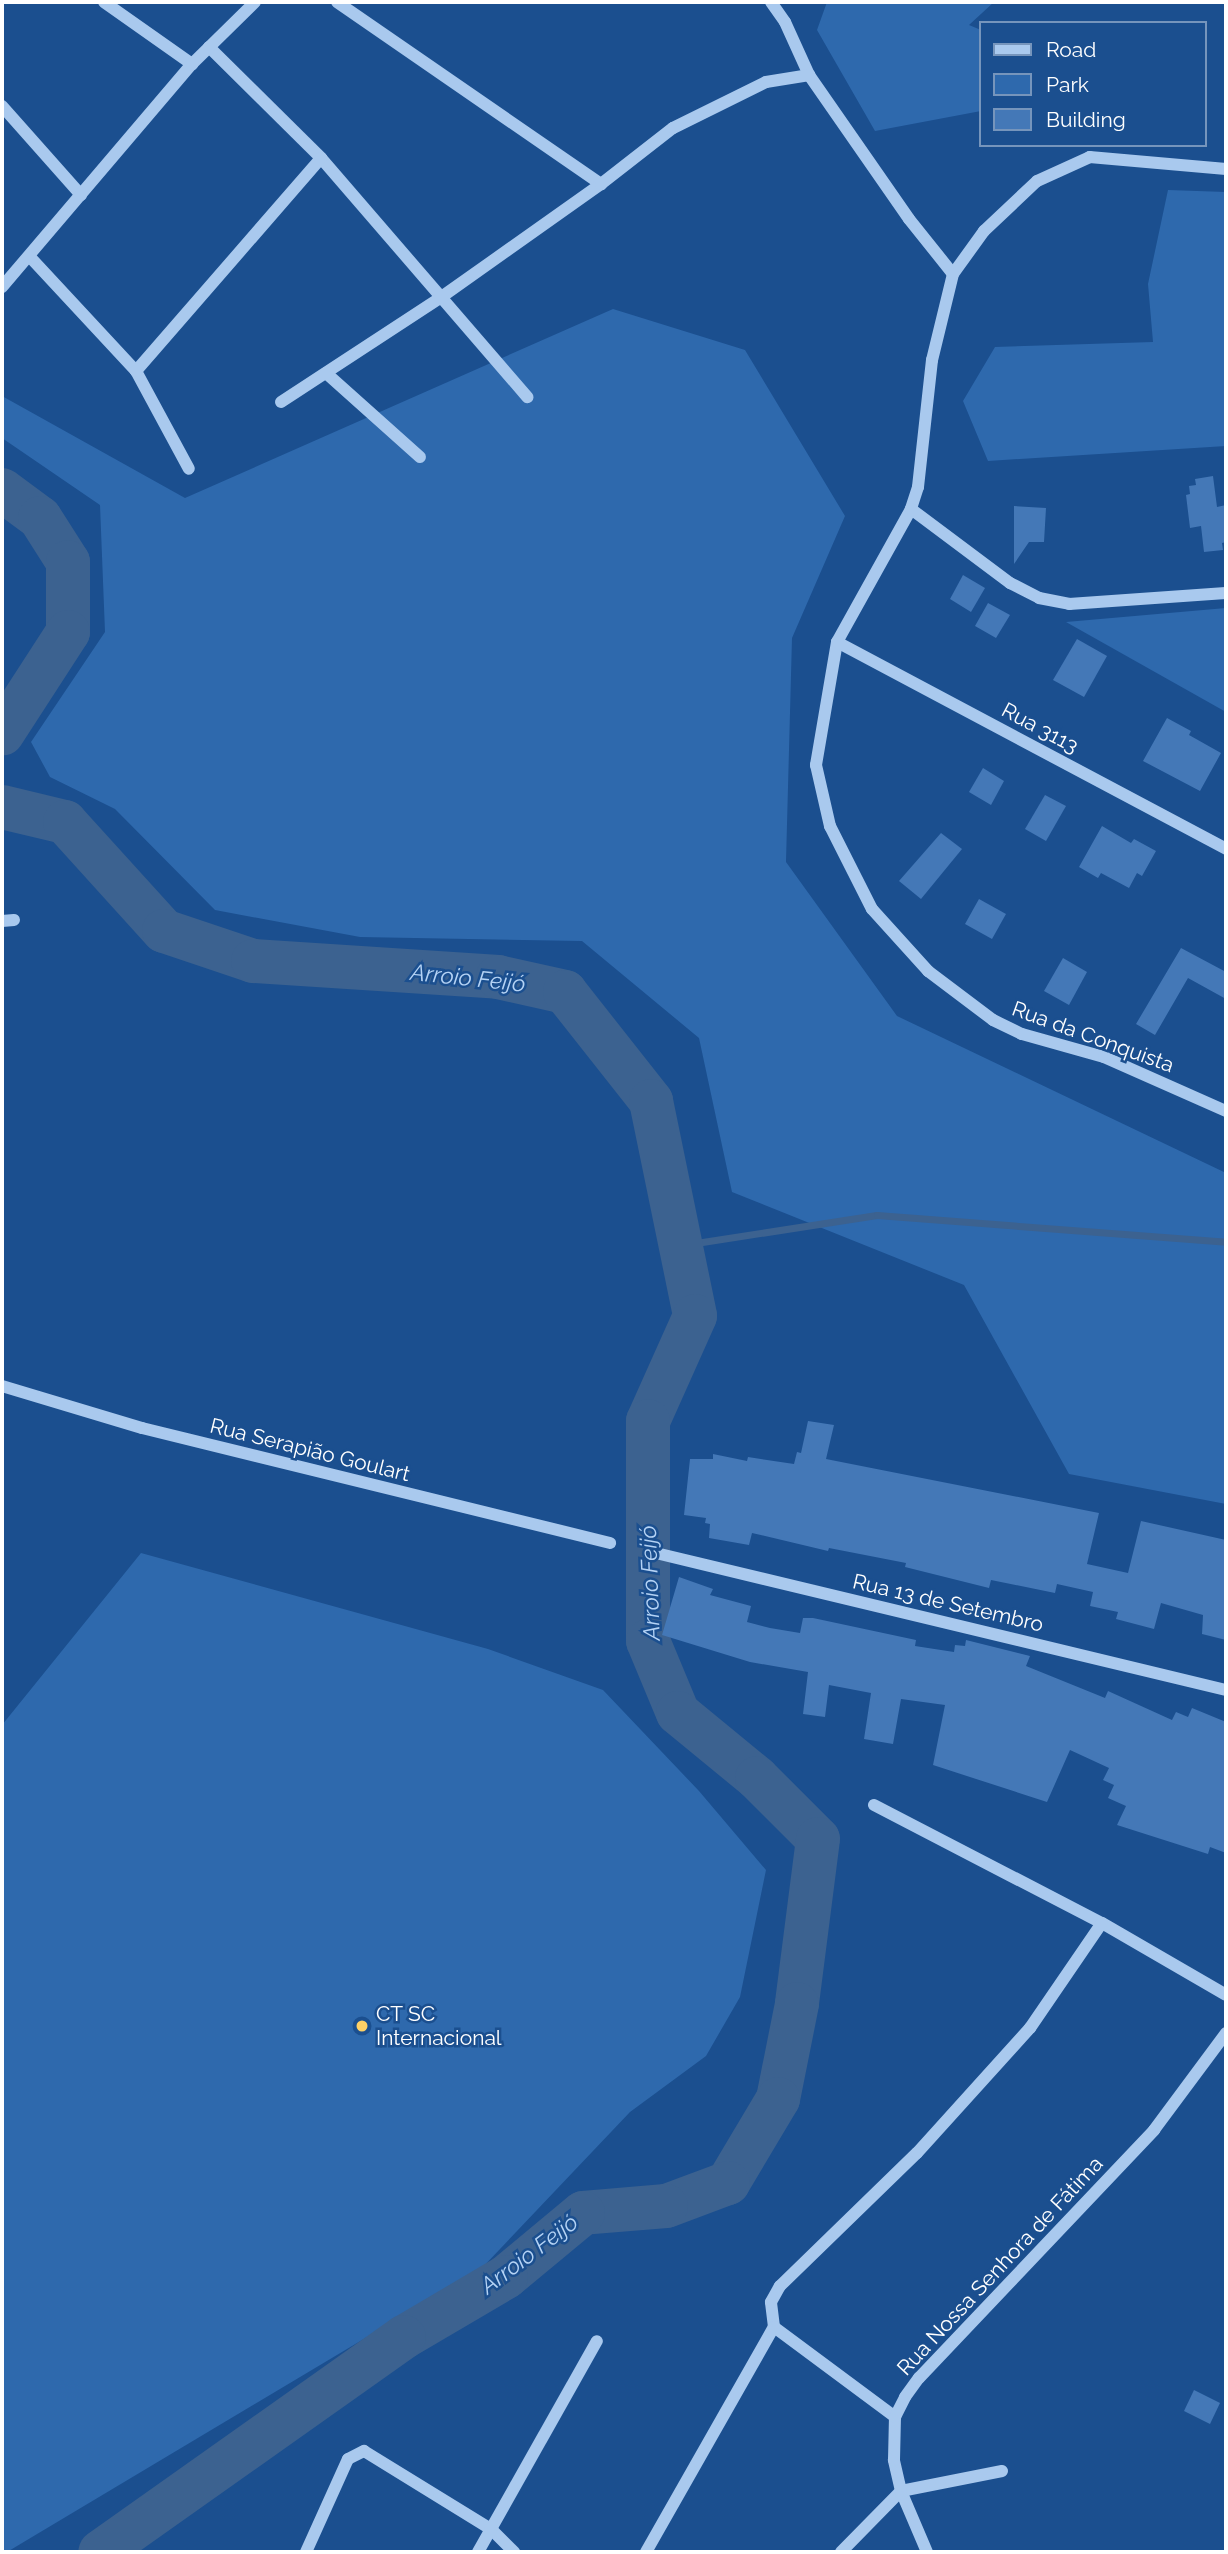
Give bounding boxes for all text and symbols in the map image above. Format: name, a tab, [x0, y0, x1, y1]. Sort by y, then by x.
legend	[979, 21, 1207, 147]
text: Road	[1046, 37, 1096, 62]
text: Park	[1046, 72, 1089, 97]
text: Building	[1046, 107, 1126, 132]
street label: Rua 3113	[997, 697, 1083, 759]
water label: Arroio Feijó	[409, 958, 527, 998]
street label: Rua da Conquista	[1009, 996, 1177, 1078]
street label: Rua Serapião Goulart	[207, 1413, 413, 1487]
water label: Arroio Feijó	[634, 1525, 666, 1641]
street label: Rua 13 de Setembro	[850, 1569, 1046, 1637]
place label: CT SC Internacional	[376, 2001, 502, 2051]
marker: CT SC Internacional	[354, 2018, 370, 2034]
street label: Rua Nossa Senhora de Fátima	[892, 2151, 1108, 2381]
water label: Arroio Feijó	[475, 2208, 583, 2300]

